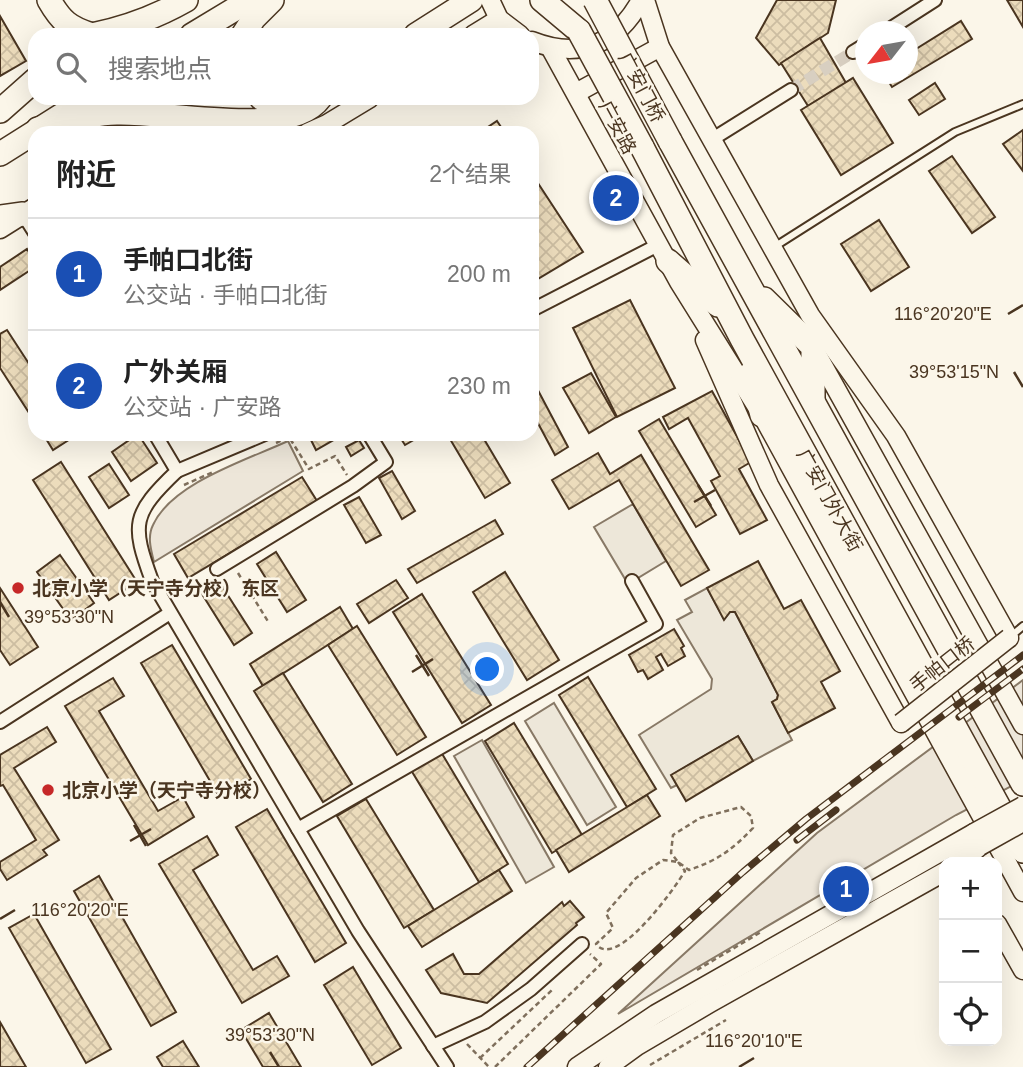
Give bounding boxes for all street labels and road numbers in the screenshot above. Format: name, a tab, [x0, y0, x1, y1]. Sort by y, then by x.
street label: 广安门桥	[614, 49, 669, 126]
street label: 广安路	[595, 97, 640, 157]
street label: 广安门外大街	[793, 445, 866, 555]
street label: 手帕口桥	[906, 633, 979, 696]

